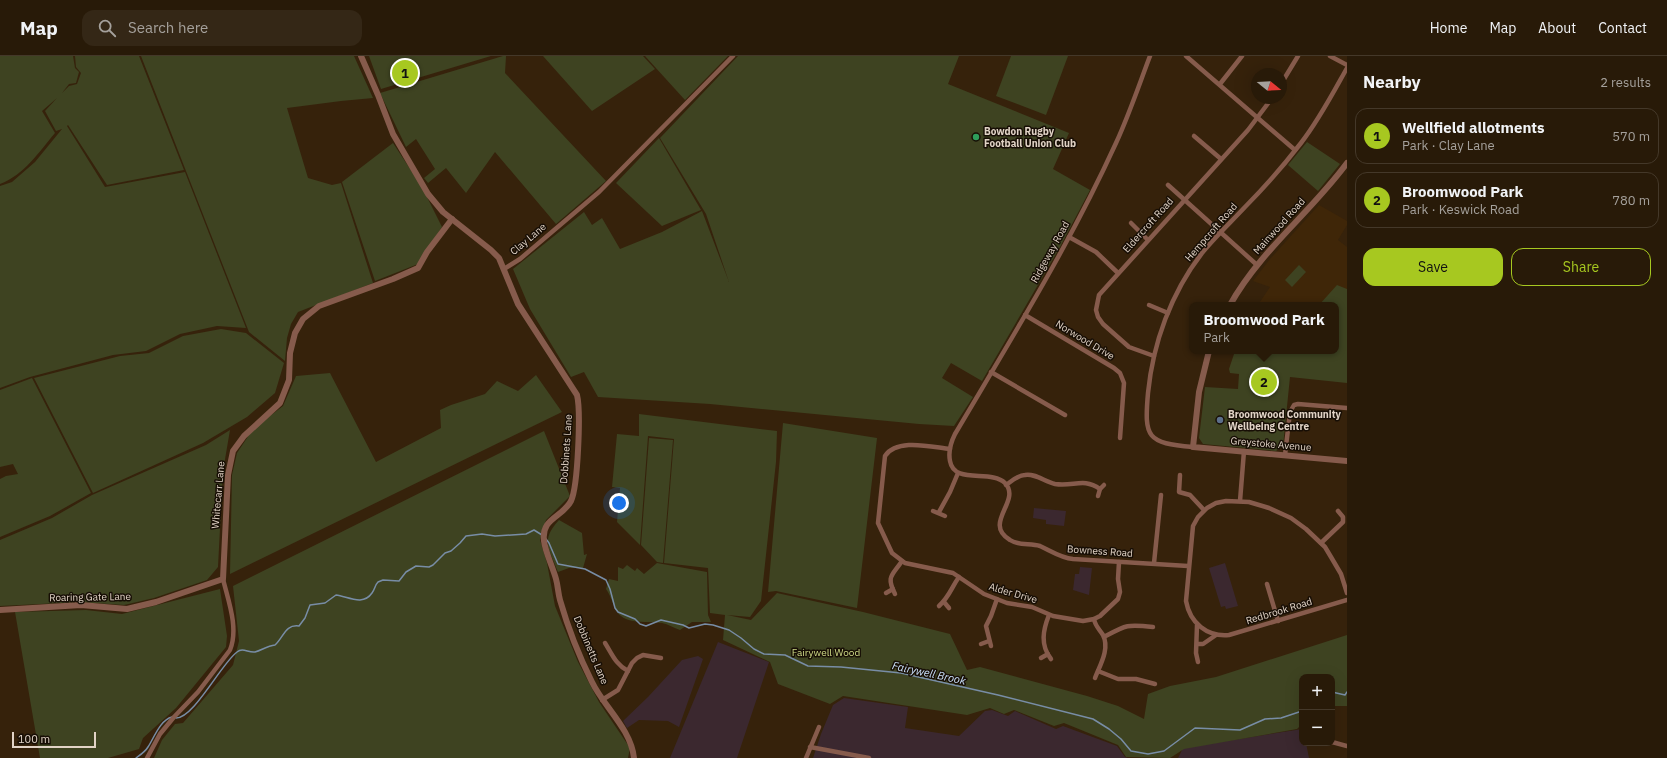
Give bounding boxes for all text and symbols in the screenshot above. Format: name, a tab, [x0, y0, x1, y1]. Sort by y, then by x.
search box	[82, 10, 362, 46]
text: Map	[20, 16, 58, 40]
icon: search	[96, 17, 118, 39]
text: Search here	[128, 18, 208, 37]
text: Home	[1430, 19, 1467, 37]
text: Map	[1489, 19, 1516, 37]
text: About	[1538, 19, 1576, 37]
text: Contact	[1598, 19, 1647, 37]
pin: 1	[392, 58, 418, 88]
north arrow	[1251, 68, 1287, 104]
text: Nearby	[1363, 71, 1421, 93]
text: 2 results	[1600, 74, 1651, 91]
text: Wellfield allotments	[1402, 118, 1545, 137]
place label: Bowdon Rugby Football Union Club	[984, 125, 1076, 150]
text: 1	[1373, 128, 1381, 145]
text: 570 m	[1612, 128, 1650, 145]
marker: Bowdon Rugby Football Union Club	[971, 132, 981, 142]
text: Park · Clay Lane	[1402, 137, 1495, 154]
text: Broomwood Park	[1402, 182, 1523, 201]
text: 2	[1373, 192, 1381, 209]
text: 780 m	[1612, 192, 1650, 209]
street label: Eldercroft Road	[1120, 195, 1176, 255]
street label: Mainwood Road	[1250, 195, 1308, 257]
street label: Hempcroft Road	[1182, 200, 1240, 264]
text: Park · Keswick Road	[1402, 201, 1520, 218]
street label: Ridgeway Road	[1028, 219, 1072, 285]
street label: Clay Lane	[507, 220, 549, 258]
button: Save	[1363, 248, 1503, 286]
button: Share	[1511, 248, 1651, 286]
popup	[1189, 302, 1339, 354]
text: Broomwood Park	[1203, 310, 1325, 329]
street label: Norwood Drive	[1053, 317, 1117, 363]
text: Park	[1203, 329, 1230, 346]
pin: 2	[1251, 367, 1277, 397]
place label: Broomwood Community Wellbeing Centre	[1228, 408, 1341, 433]
street label: Dobbinets Lane	[557, 413, 575, 484]
marker: Broomwood Community Wellbeing Centre	[1215, 415, 1225, 425]
street label: Greystoke Avenue	[1230, 434, 1313, 454]
street label: Whitecarr Lane	[209, 460, 227, 529]
your location	[609, 493, 629, 513]
street label: Bowness Road	[1067, 542, 1133, 560]
street label: Alder Drive	[987, 580, 1039, 606]
street label: Roaring Gate Lane	[49, 590, 132, 604]
street label: Redbrook Road	[1244, 595, 1314, 627]
street label: Dobbinetts Lane	[571, 614, 611, 687]
park label: Fairywell Wood	[792, 646, 860, 659]
water label: Fairywell Brook	[891, 658, 967, 688]
map controls	[1299, 674, 1335, 746]
button: +	[1299, 674, 1335, 710]
button: −	[1299, 710, 1335, 746]
scale bar	[12, 730, 96, 749]
text: 100 m	[18, 732, 50, 746]

